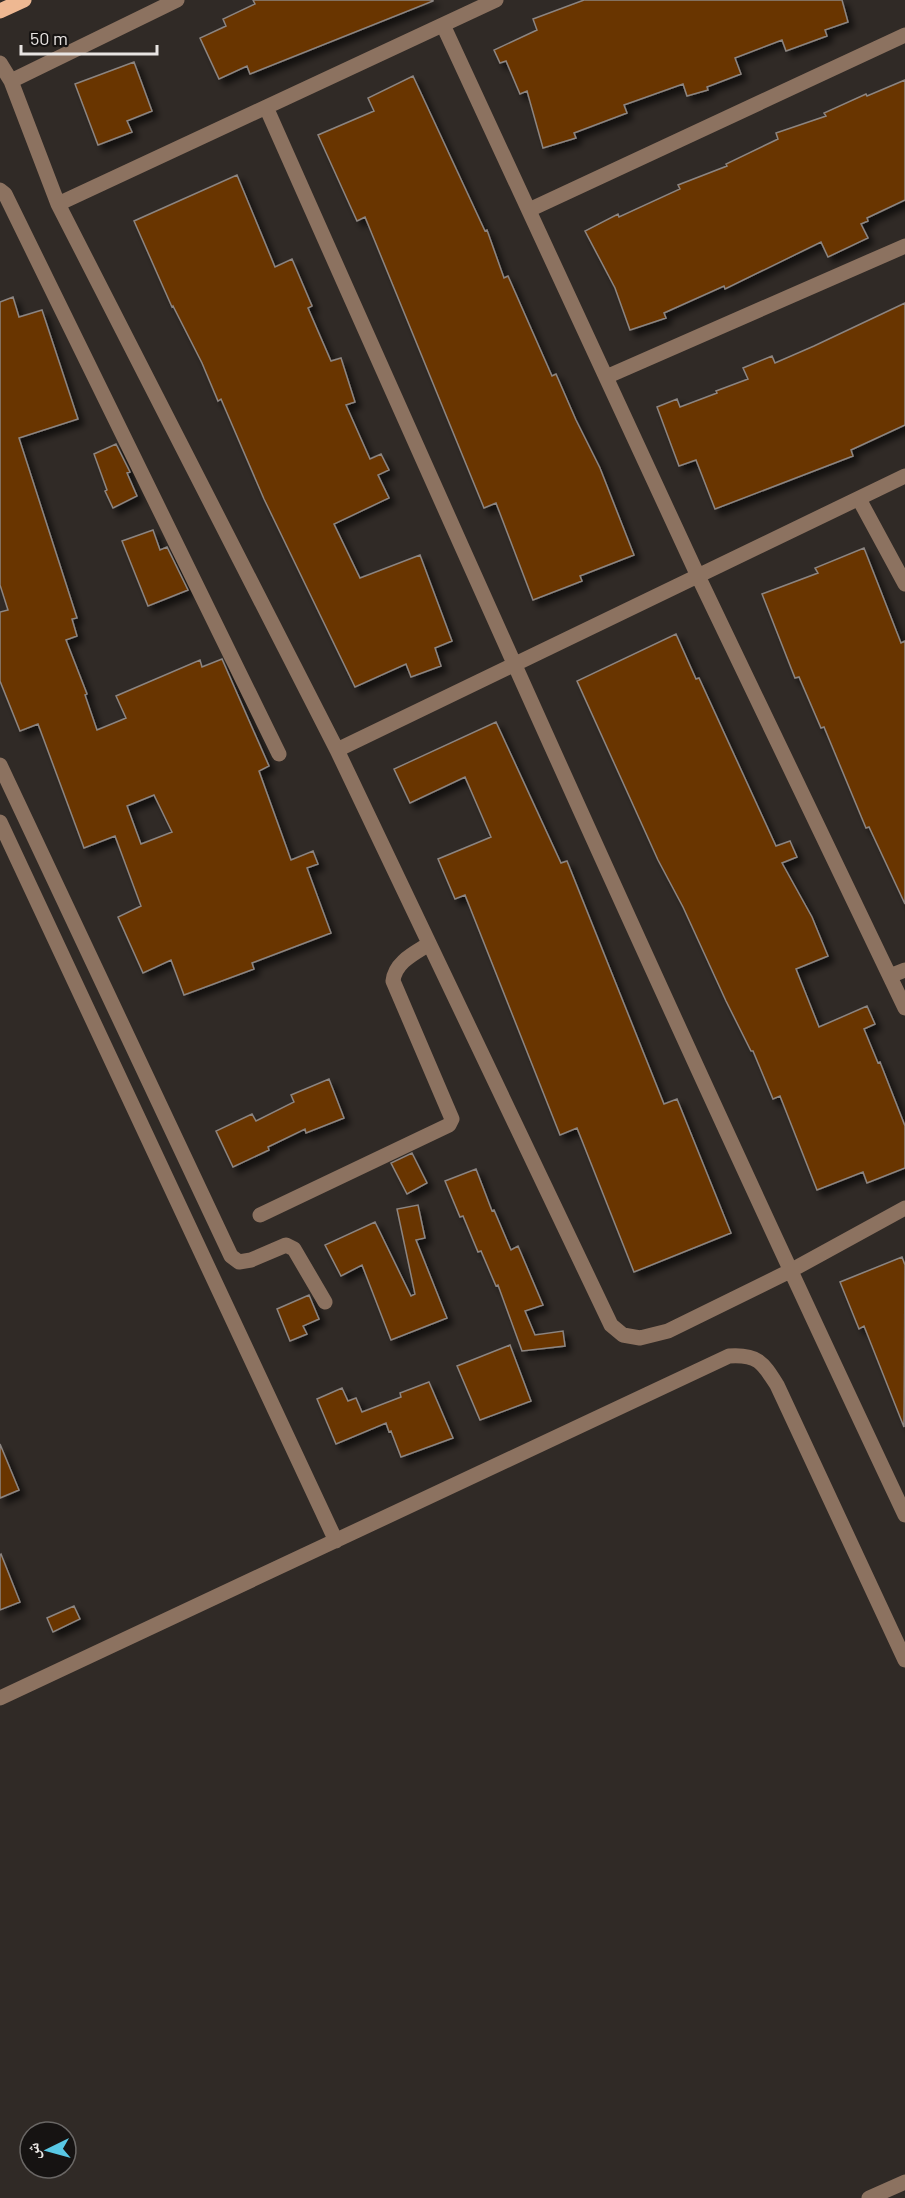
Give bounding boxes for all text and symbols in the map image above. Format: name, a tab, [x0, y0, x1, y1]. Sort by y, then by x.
scale bar	[21, 18, 158, 56]
text: 50 m	[30, 27, 68, 49]
north arrow	[18, 2120, 78, 2180]
text: ش	[22, 2142, 44, 2161]

